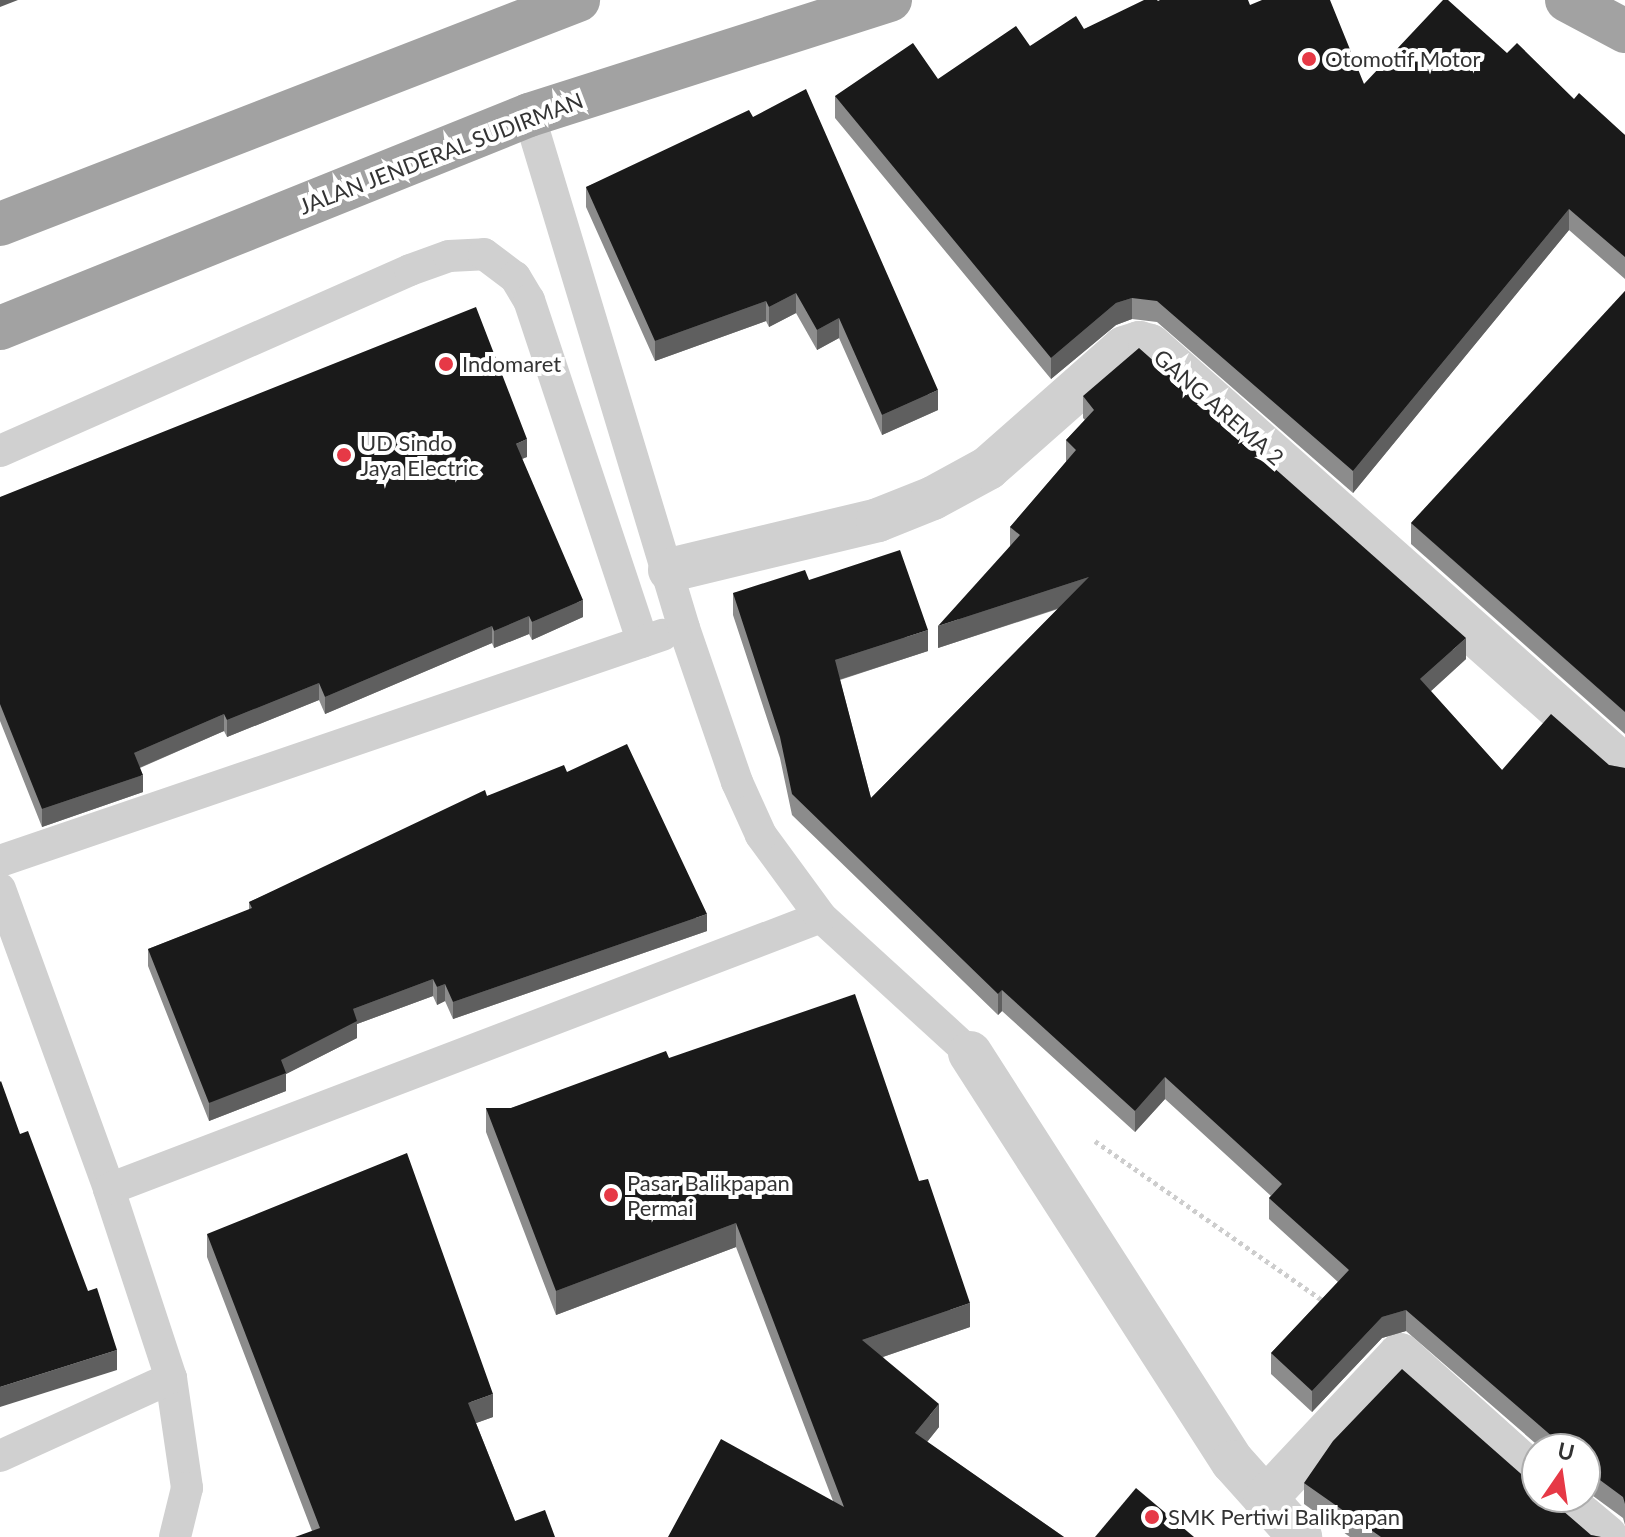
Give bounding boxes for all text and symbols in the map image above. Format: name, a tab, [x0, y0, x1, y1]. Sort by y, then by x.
place label: Otomotif Motor	[1325, 46, 1481, 72]
marker: Otomotif Motor	[1300, 50, 1318, 68]
street label: JALAN JENDERAL SUDIRMAN	[295, 86, 587, 220]
street label: GANG AREMA 2	[1148, 343, 1290, 471]
place label: Indomaret	[462, 351, 561, 377]
marker: Indomaret	[437, 355, 455, 373]
place label: UD Sindo Jaya Electric	[360, 429, 479, 480]
marker: UD Sindo Jaya Electric	[335, 446, 353, 464]
place label: Pasar Balikpapan Permai	[627, 1169, 790, 1220]
marker: Pasar Balikpapan Permai	[602, 1186, 620, 1204]
north arrow	[1521, 1433, 1601, 1513]
text: U	[1555, 1436, 1577, 1466]
place label: SMK Pertiwi Balikpapan	[1168, 1504, 1400, 1530]
marker: SMK Pertiwi Balikpapan	[1143, 1508, 1161, 1526]

